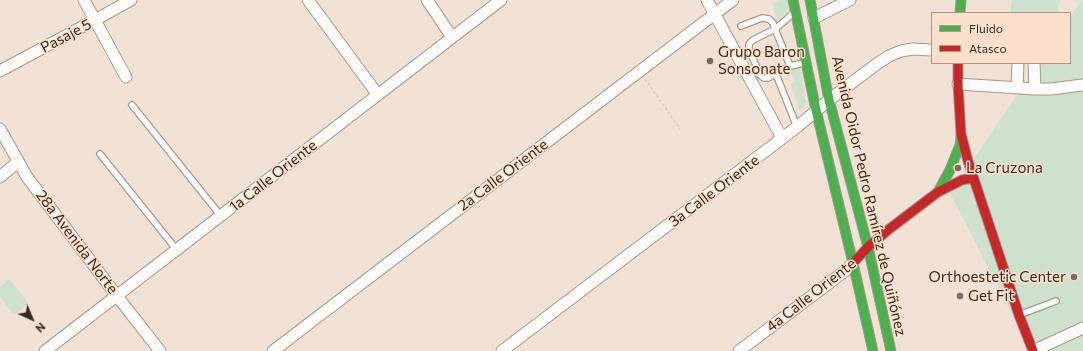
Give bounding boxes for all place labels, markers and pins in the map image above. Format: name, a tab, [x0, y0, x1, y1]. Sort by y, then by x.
place label: Grupo Baron Sonsonate	[718, 43, 805, 78]
marker: Grupo Baron Sonsonate	[705, 56, 715, 66]
place label: La Cruzona	[966, 159, 1043, 177]
marker: La Cruzona	[953, 163, 963, 173]
place label: Orthoestetic Center	[928, 268, 1066, 286]
marker: Orthoestetic Center	[1069, 272, 1079, 282]
place label: Get Fit	[968, 287, 1014, 305]
marker: Get Fit	[955, 291, 965, 301]

